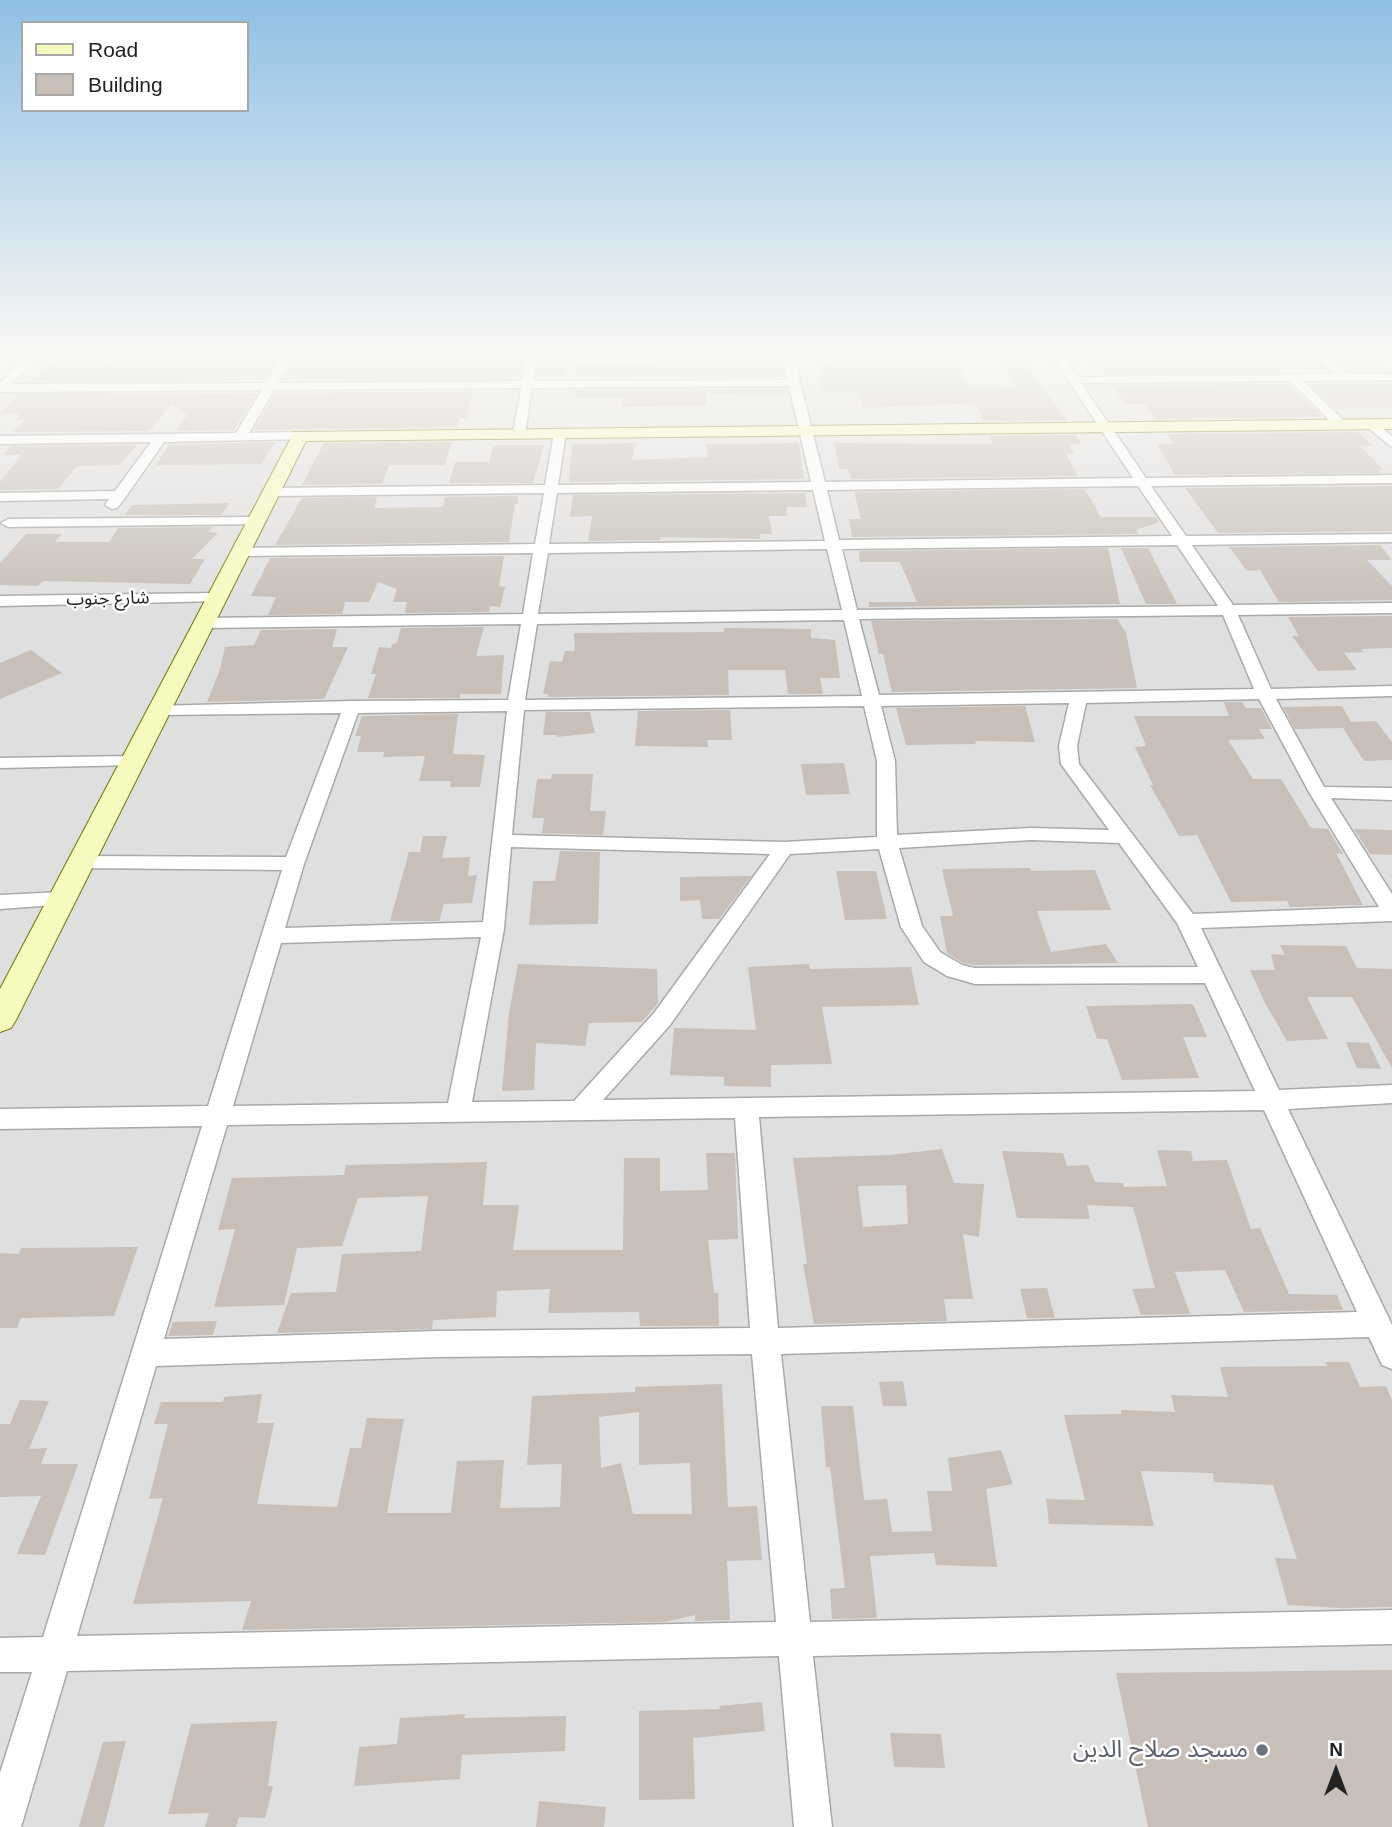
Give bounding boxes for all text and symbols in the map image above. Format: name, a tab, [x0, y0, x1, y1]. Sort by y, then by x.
legend	[21, 21, 248, 112]
text: Road	[88, 38, 138, 61]
text: Building	[88, 73, 163, 96]
street label: شارع جنوب	[66, 587, 150, 611]
place label: مسجد صلاح الدين	[1073, 1736, 1248, 1764]
north arrow	[1301, 1736, 1371, 1806]
text: N	[1329, 1739, 1343, 1760]
marker: مسجد صلاح الدين	[1254, 1742, 1270, 1758]

